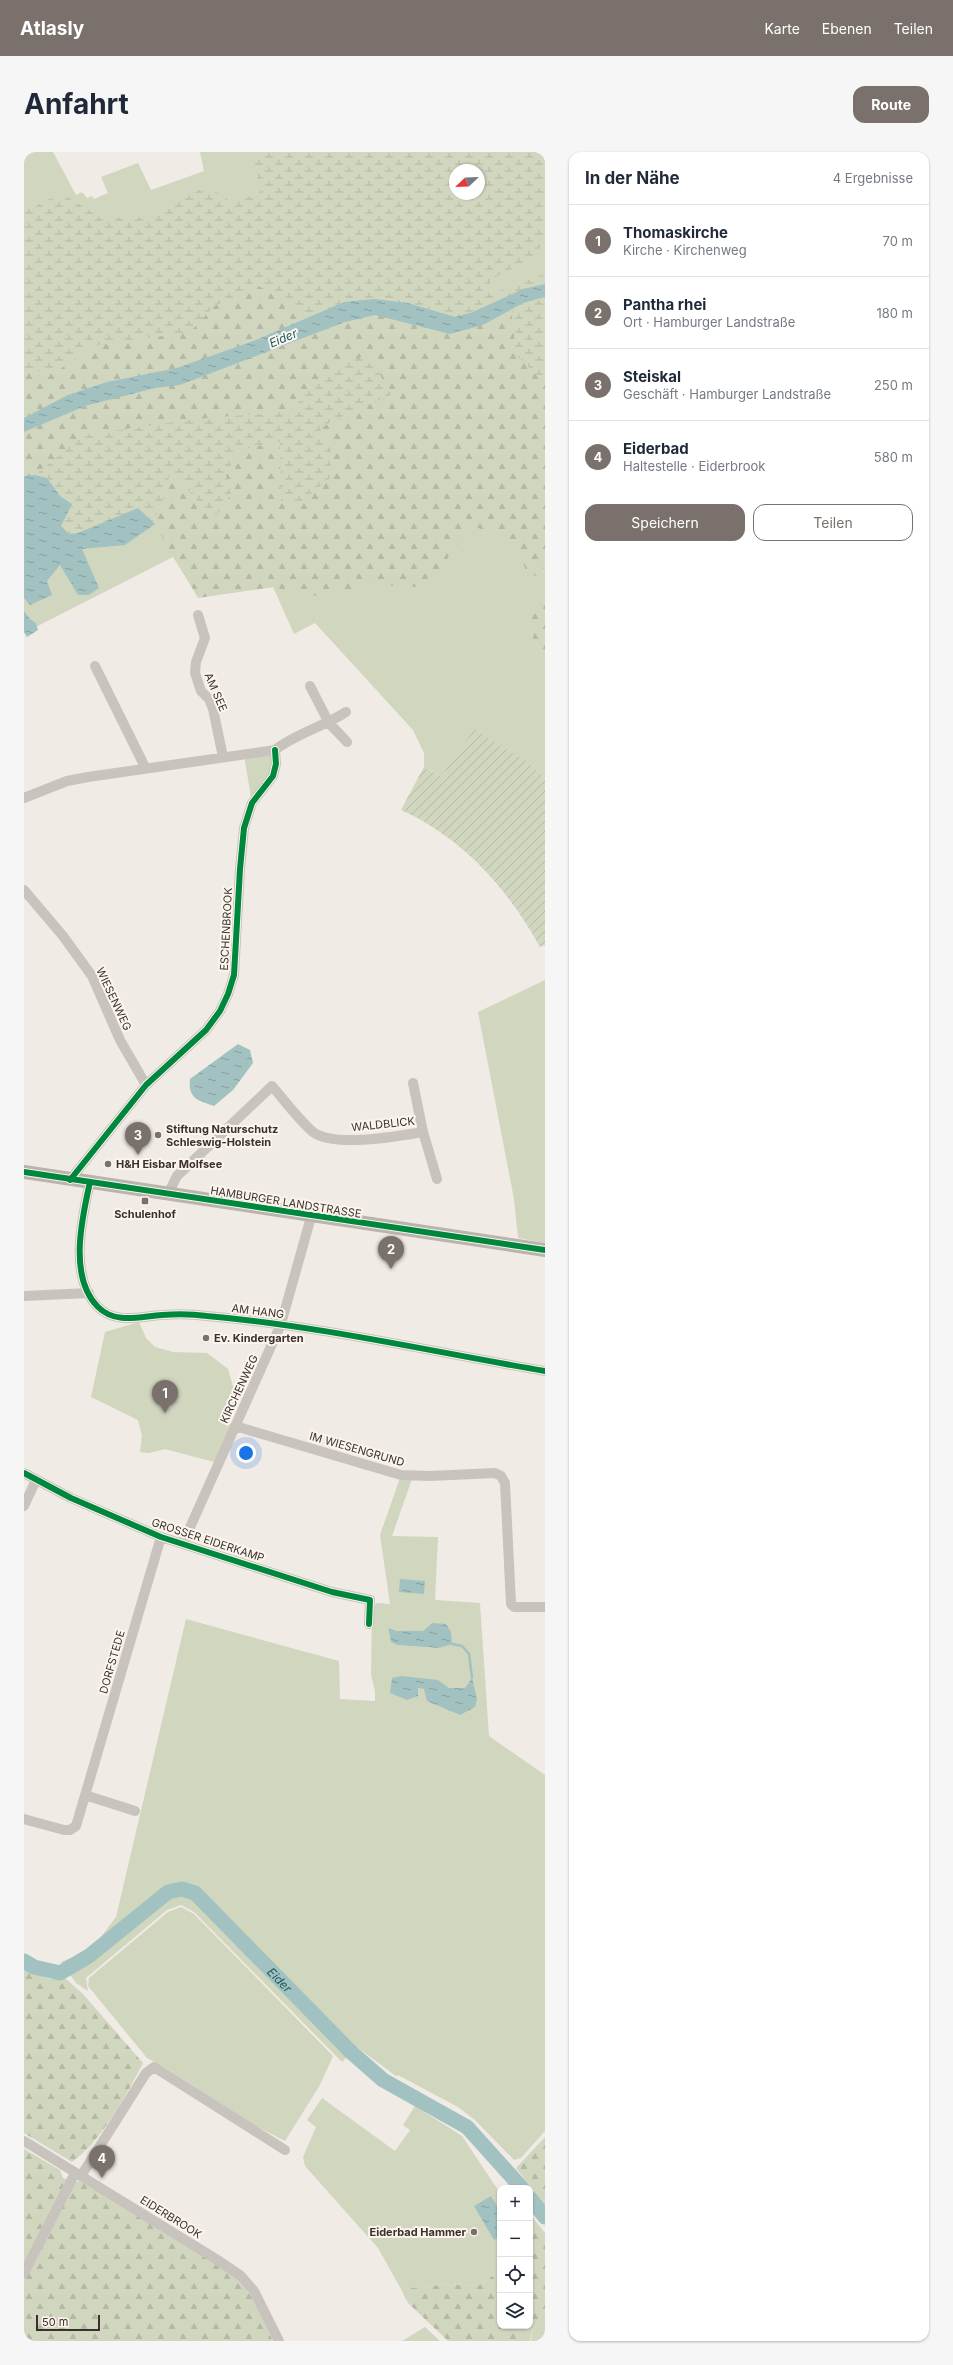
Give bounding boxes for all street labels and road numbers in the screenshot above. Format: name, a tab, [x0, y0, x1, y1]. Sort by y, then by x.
street label: AM SEE	[202, 670, 230, 714]
street label: ESCHENBROOK	[217, 886, 235, 971]
street label: WIESENWEG	[93, 965, 135, 1033]
street label: WALDBLICK	[351, 1114, 416, 1134]
street label: HAMBURGER LANDSTRASSE	[209, 1183, 363, 1221]
street label: AM HANG	[231, 1301, 285, 1321]
street label: KIRCHENWEG	[217, 1352, 261, 1426]
street label: IM WIESENGRUND	[308, 1429, 406, 1469]
street label: GROSSER EIDERKAMP	[150, 1515, 266, 1565]
street label: DORFSTEDE	[96, 1629, 128, 1695]
street label: EIDERBROOK	[138, 2193, 205, 2242]

